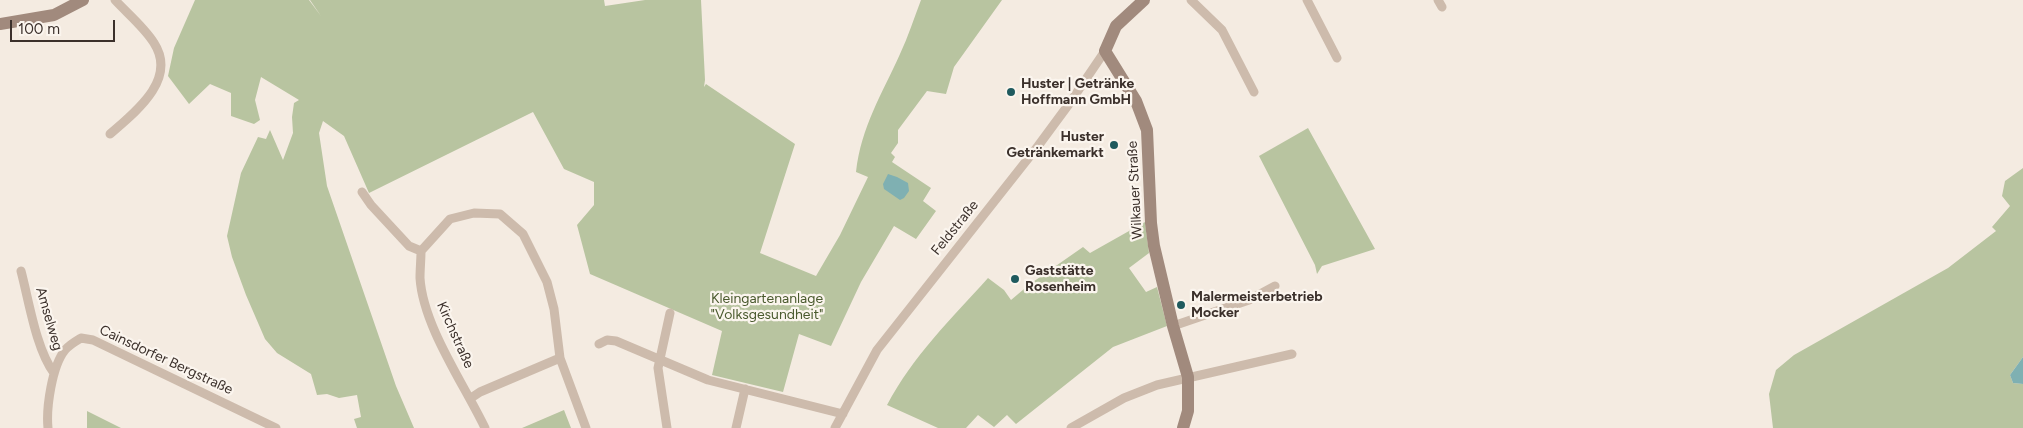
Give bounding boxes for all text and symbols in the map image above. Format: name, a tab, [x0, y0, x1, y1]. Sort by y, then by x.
scale bar	[12, 10, 118, 42]
text: 100 m	[18, 20, 60, 38]
place label: Huster | Getränke Hoffmann GmbH	[1021, 76, 1134, 108]
marker: Huster | Getränke Hoffmann GmbH	[1005, 86, 1017, 98]
place label: Huster Getränkemarkt	[1007, 129, 1104, 162]
marker: Huster Getränkemarkt	[1108, 139, 1120, 151]
street label: Wilkauer Straße	[1124, 140, 1146, 240]
street label: Feldstraße	[928, 197, 982, 259]
place label: Gaststätte Rosenheim	[1025, 263, 1096, 296]
marker: Gaststätte Rosenheim	[1009, 273, 1021, 285]
street label: Amselweg	[32, 285, 66, 353]
place label: Malermeisterbetrieb Mocker	[1191, 289, 1322, 322]
park label: Kleingartenanlage "Volksgesundheit"	[711, 291, 823, 324]
street label: Kirchstraße	[433, 299, 477, 371]
marker: Malermeisterbetrieb Mocker	[1175, 299, 1187, 311]
street label: Cainsdorfer Bergstraße	[97, 322, 235, 398]

